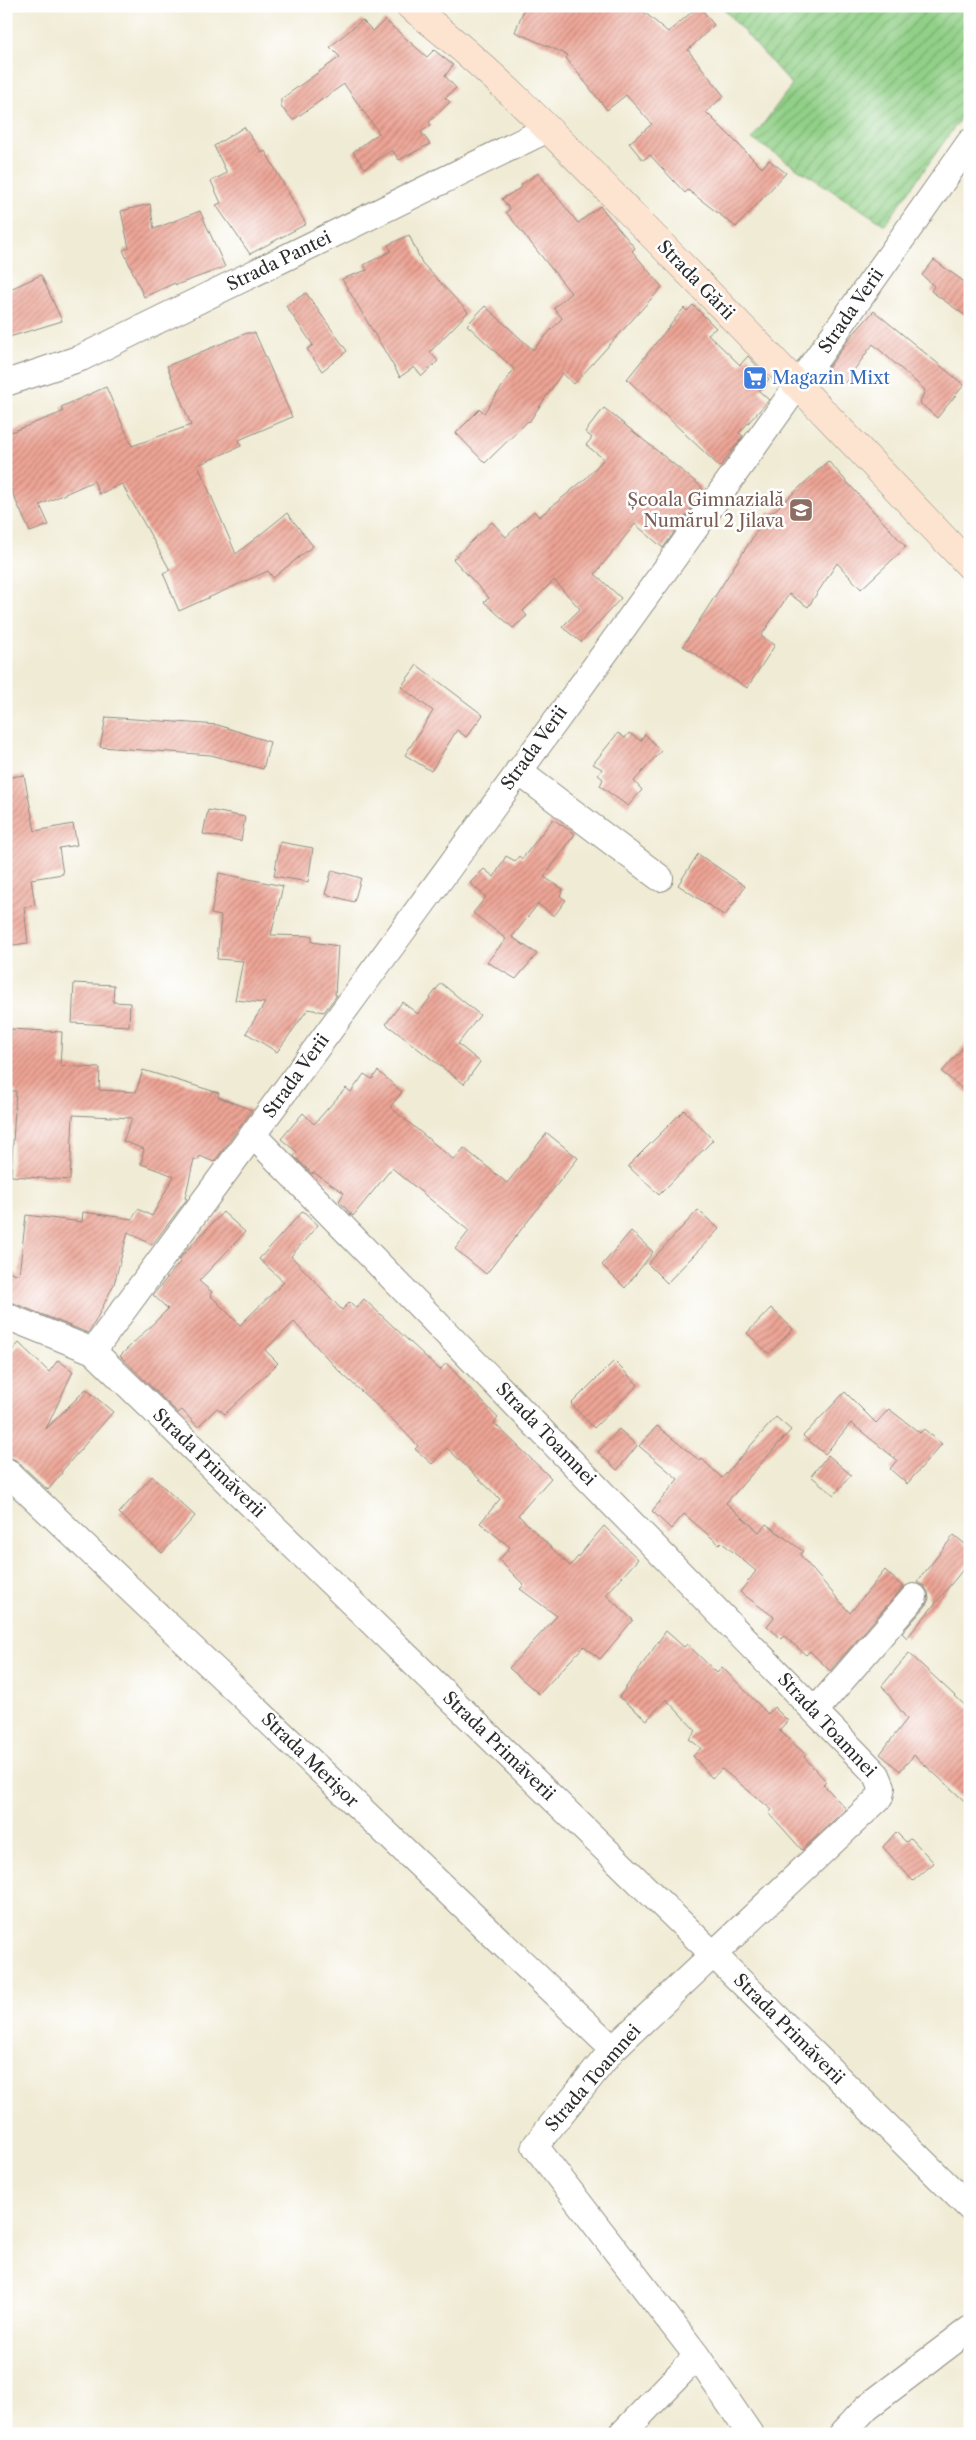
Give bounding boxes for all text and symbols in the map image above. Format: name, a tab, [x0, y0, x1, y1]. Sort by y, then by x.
street label: Strada Pantei	[223, 226, 335, 296]
street label: Strada Gării	[653, 236, 740, 325]
street label: Strada Verii	[814, 264, 889, 358]
supermarket icon: Magazin Mixt	[742, 365, 768, 391]
place label: Magazin Mixt	[772, 367, 890, 389]
place label: Școala Gimnazială Numărul 2 Jilava	[627, 489, 785, 532]
school or university icon: Școala Gimnazială Numărul 2 Jilava	[788, 497, 814, 523]
street label: Strada Verii	[496, 701, 572, 794]
street label: Strada Verii	[258, 1029, 334, 1122]
street label: Strada Toamnei	[491, 1378, 601, 1490]
street label: Strada Primăverii	[148, 1404, 270, 1523]
street label: Strada Toamnei	[773, 1668, 881, 1782]
street label: Strada Primăverii	[438, 1687, 560, 1806]
street label: Strada Merișor	[257, 1708, 363, 1812]
street label: Strada Primăverii	[729, 1969, 849, 2089]
street label: Strada Toamnei	[541, 2020, 646, 2136]

